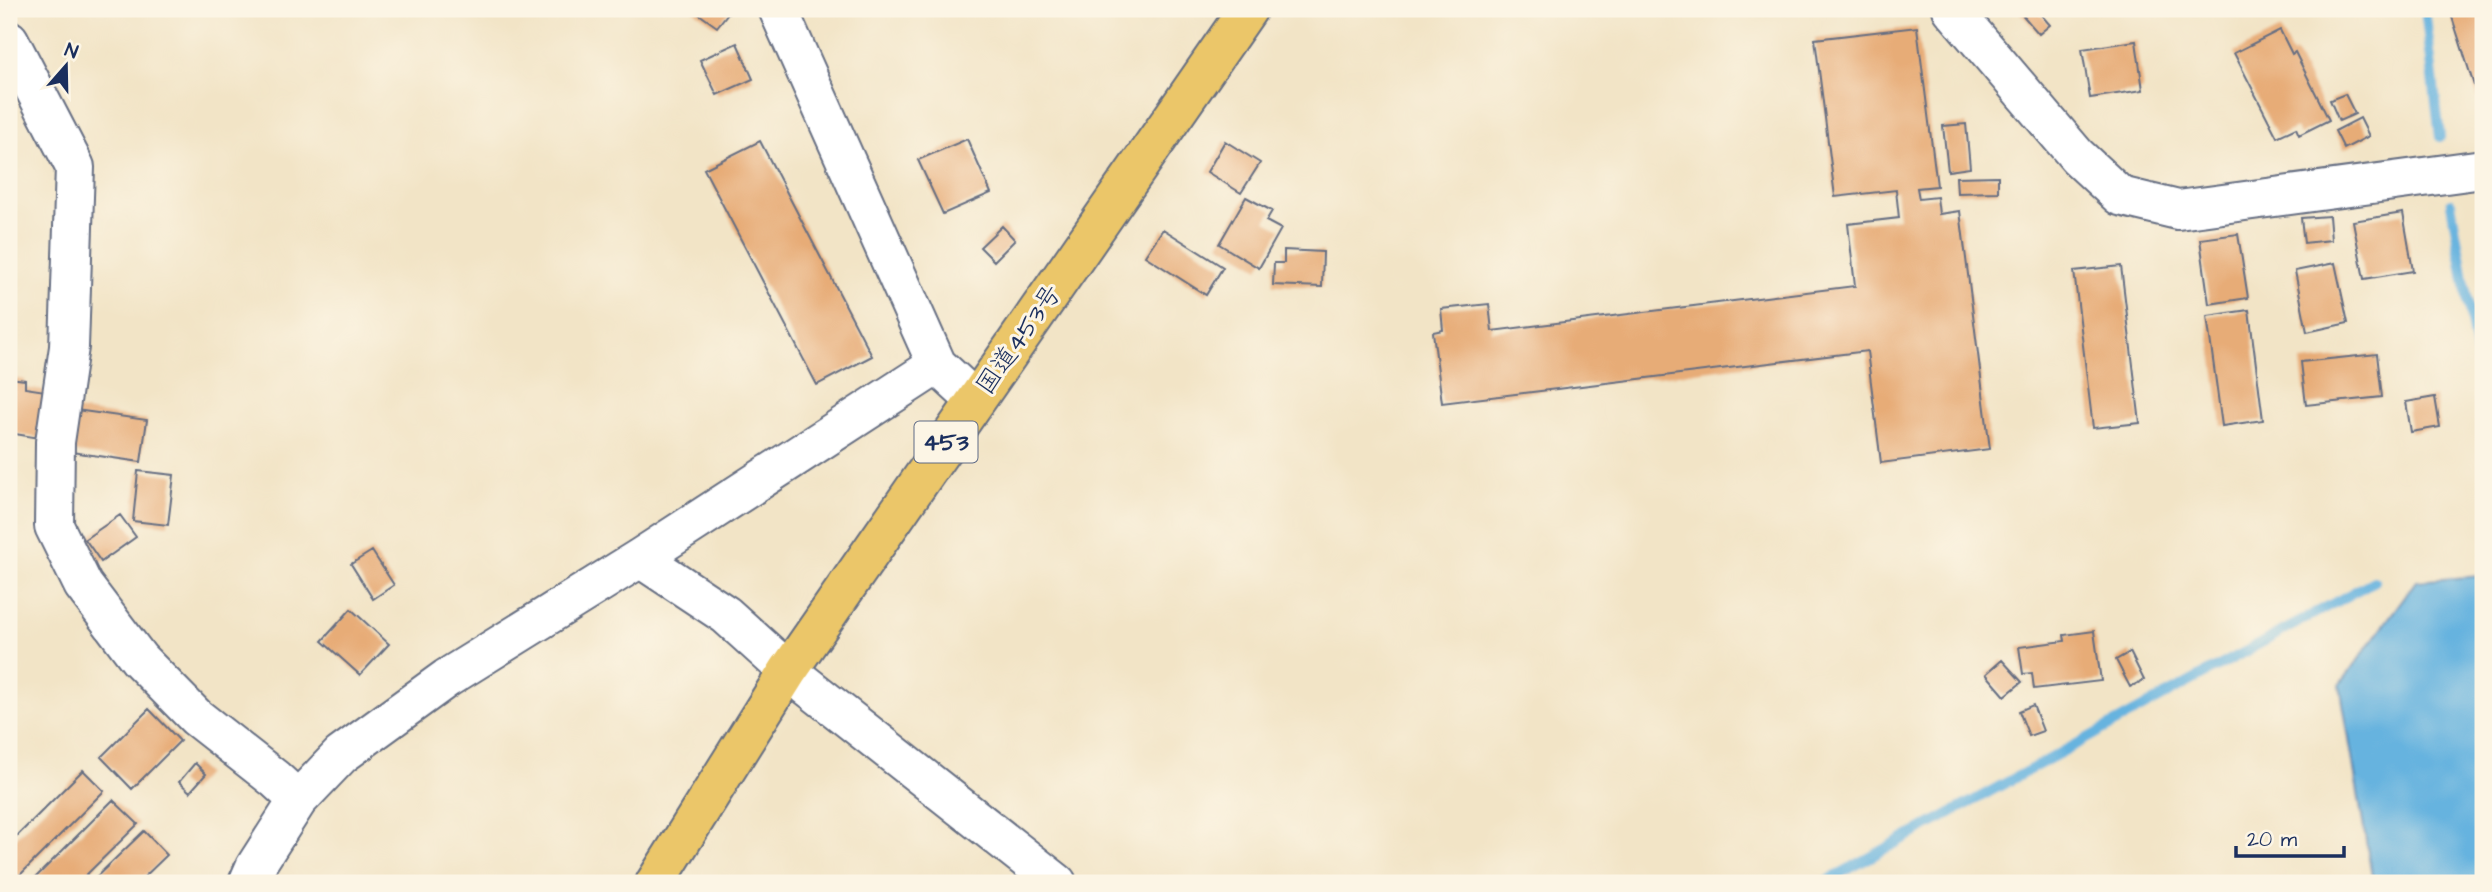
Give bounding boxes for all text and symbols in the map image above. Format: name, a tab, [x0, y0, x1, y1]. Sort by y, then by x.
north arrow	[32, 32, 102, 102]
text: N	[61, 37, 82, 66]
street label: 国道453号	[968, 277, 1070, 402]
road number: 453	[914, 422, 978, 462]
scale bar	[2236, 815, 2345, 859]
text: 20 m	[2247, 825, 2298, 854]

